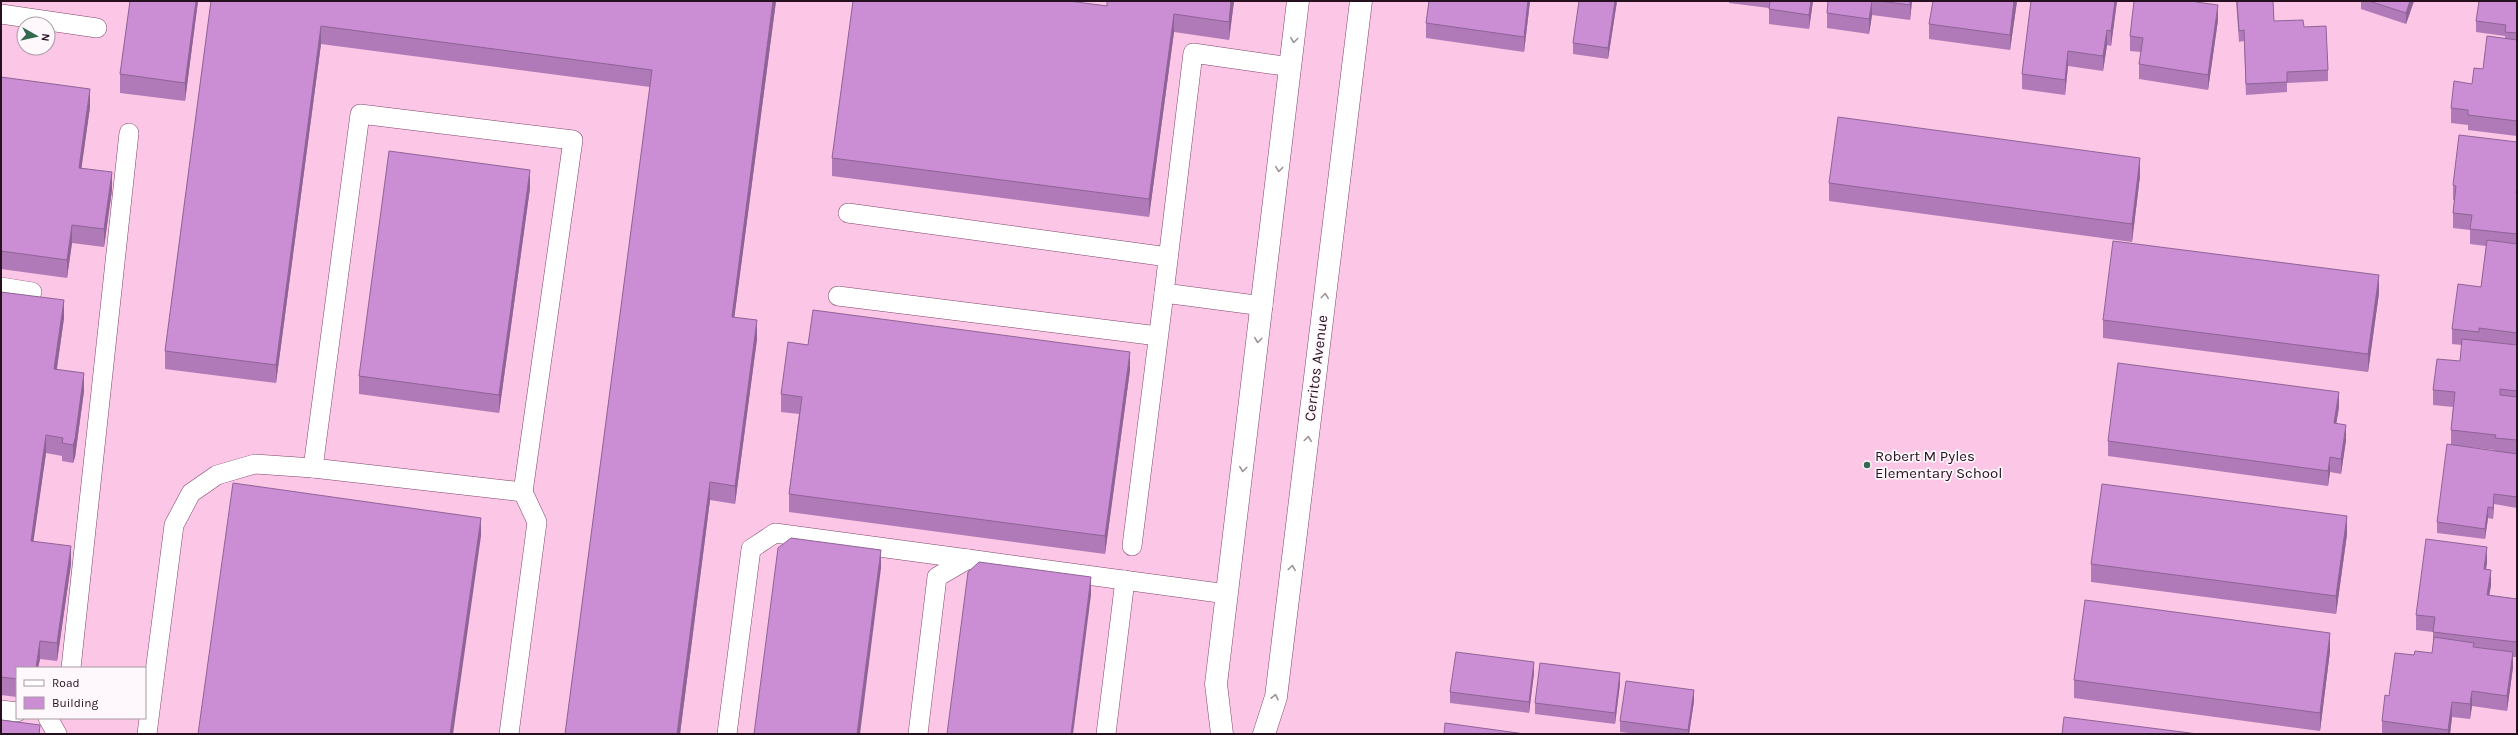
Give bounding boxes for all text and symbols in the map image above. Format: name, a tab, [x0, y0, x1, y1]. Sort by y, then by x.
north arrow	[16, 16, 56, 56]
text: N	[38, 33, 52, 42]
one-way arrow	[1290, 37, 1299, 43]
one-way arrow	[1274, 166, 1283, 172]
one-way arrow	[1320, 293, 1329, 299]
street label: Cerritos Avenue	[1301, 314, 1331, 422]
one-way arrow	[1254, 337, 1263, 343]
one-way arrow	[1303, 436, 1312, 442]
place label: Robert M Pyles Elementary School	[1875, 447, 2002, 482]
marker: Robert M Pyles Elementary School	[1862, 460, 1872, 470]
one-way arrow	[1238, 466, 1247, 472]
one-way arrow	[1287, 565, 1296, 571]
legend	[16, 667, 146, 719]
text: Road	[52, 676, 80, 690]
one-way arrow	[1271, 693, 1279, 700]
text: Building	[52, 696, 99, 710]

